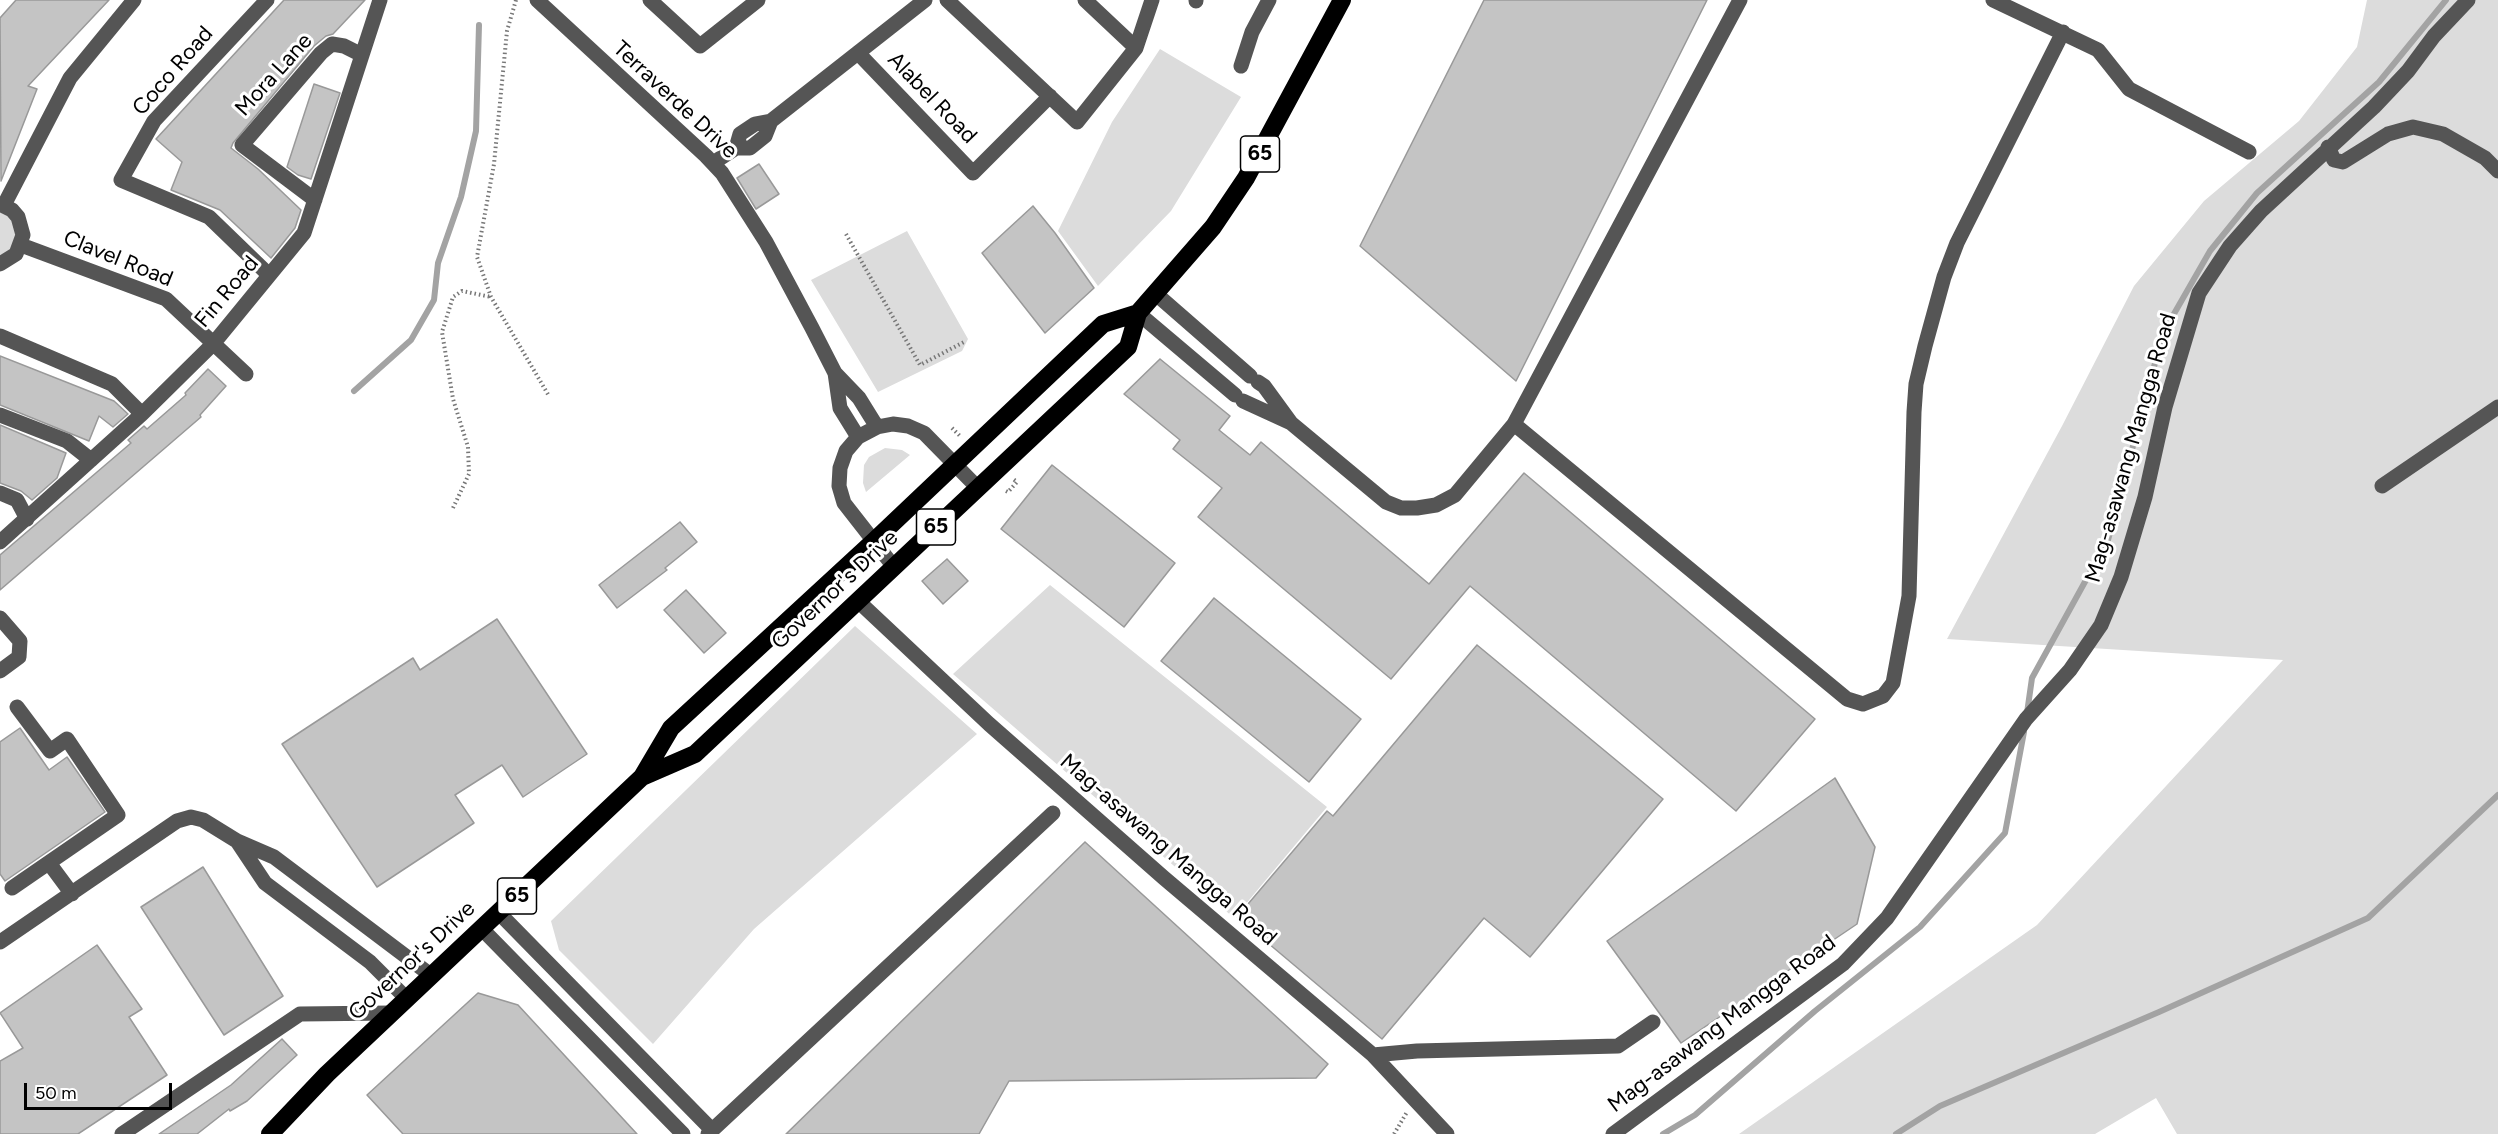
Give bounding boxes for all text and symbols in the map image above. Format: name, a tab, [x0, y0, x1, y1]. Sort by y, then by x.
street label: Coco Road	[127, 21, 219, 121]
street label: Mora Lane	[230, 28, 318, 122]
street label: Terraverde Drive	[607, 36, 743, 164]
street label: Alabel Road	[882, 47, 982, 149]
road number: 65	[1240, 136, 1280, 172]
street label: Clavel Road	[59, 225, 177, 293]
street label: Fin Road	[189, 251, 265, 333]
street label: Mag-asawang Mangga Road	[2080, 310, 2182, 586]
road number: 65	[916, 509, 956, 545]
street label: Governor's Drive	[766, 525, 904, 655]
street label: Mag-asawang Mangga Road	[1054, 749, 1282, 951]
road number: 65	[498, 878, 536, 914]
street label: Governor's Drive	[343, 896, 481, 1026]
street label: Mag-asawang Mangga Road	[1603, 930, 1841, 1118]
scale bar	[27, 1071, 176, 1109]
text: 50 m	[35, 1082, 77, 1104]

